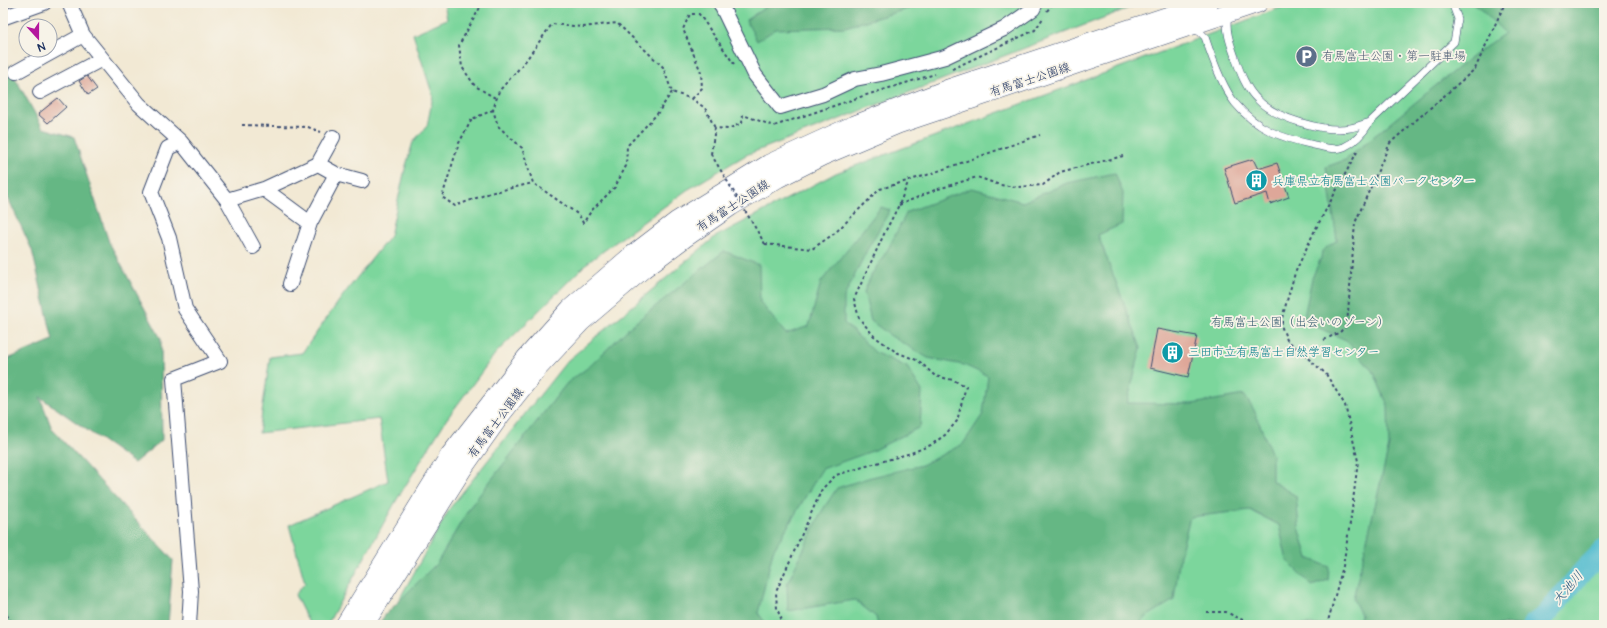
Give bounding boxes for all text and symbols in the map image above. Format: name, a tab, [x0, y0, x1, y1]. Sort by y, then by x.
north arrow	[18, 18, 58, 58]
text: N	[35, 39, 47, 55]
parking icon: 有馬富士公園・第一駐車場	[1293, 43, 1319, 69]
place label: 有馬富士公園・第一駐車場	[1322, 48, 1466, 65]
street label: 有馬富士公園線	[987, 59, 1073, 101]
building icon: 兵庫県立有馬富士公園パークセンター	[1243, 168, 1269, 194]
place label: 兵庫県立有馬富士公園パークセンター	[1272, 173, 1476, 190]
street label: 有馬富士公園線	[693, 176, 773, 236]
park label: 有馬富士公園（出会いのゾーン）	[1211, 314, 1389, 331]
building icon: 三田市立有馬富士自然学習センター	[1160, 339, 1186, 365]
place label: 三田市立有馬富士自然学習センター	[1188, 344, 1380, 361]
street label: 有馬富士公園線	[464, 384, 528, 462]
water label: 大池川	[1549, 567, 1587, 609]

